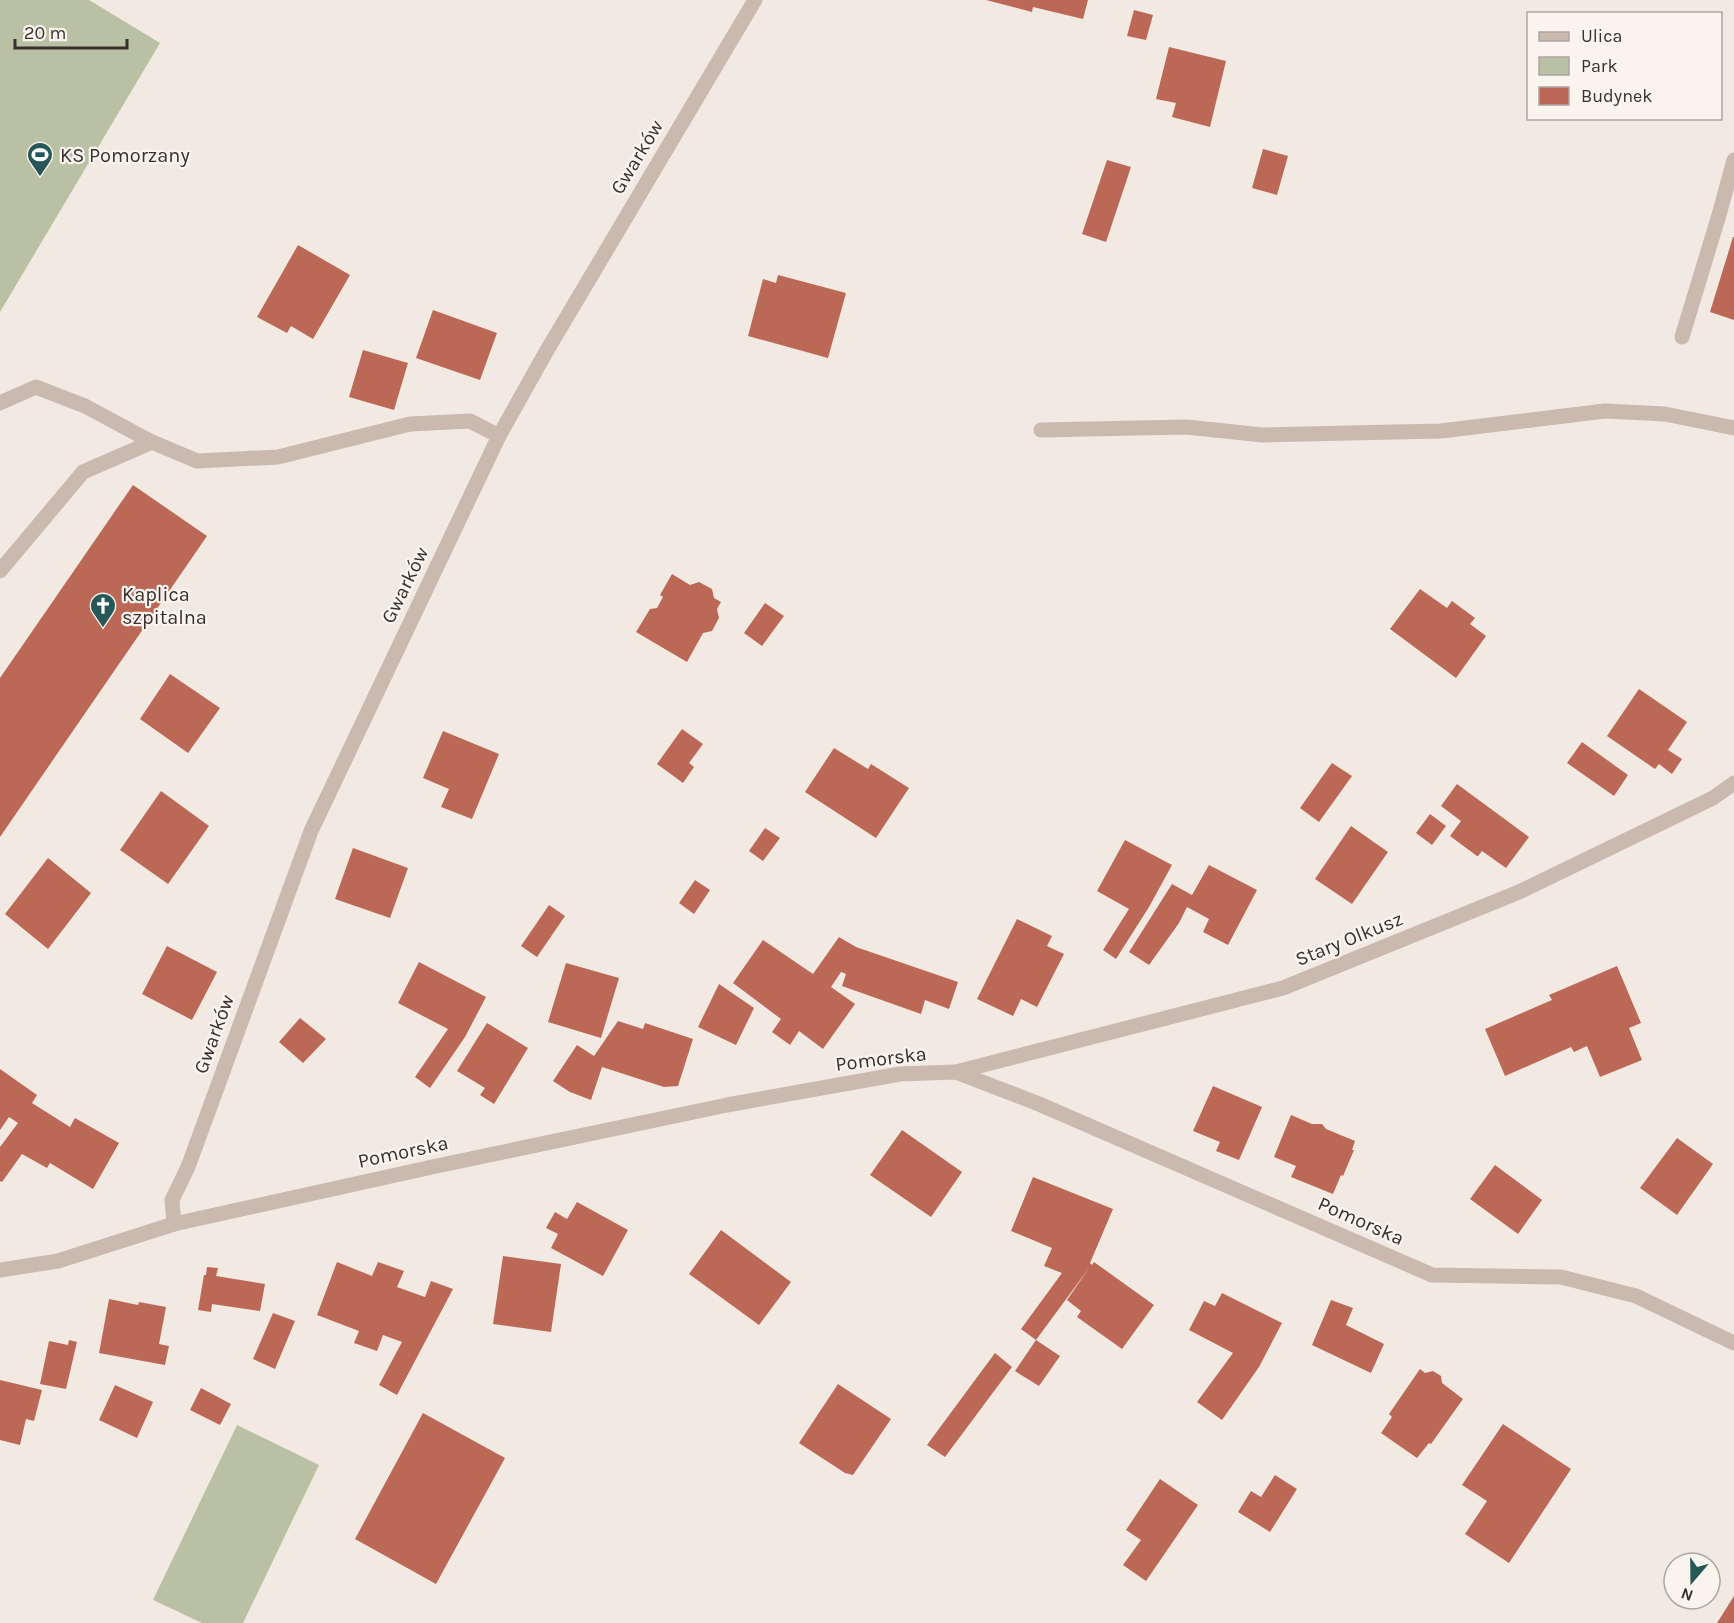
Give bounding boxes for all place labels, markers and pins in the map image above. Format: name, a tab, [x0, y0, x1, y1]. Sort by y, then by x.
sports icon: KS Pomorzany	[25, 140, 55, 178]
place label: KS Pomorzany	[60, 144, 190, 167]
place label: Kaplica szpitalna	[122, 583, 207, 629]
church icon: Kaplica szpitalna	[88, 591, 118, 629]

